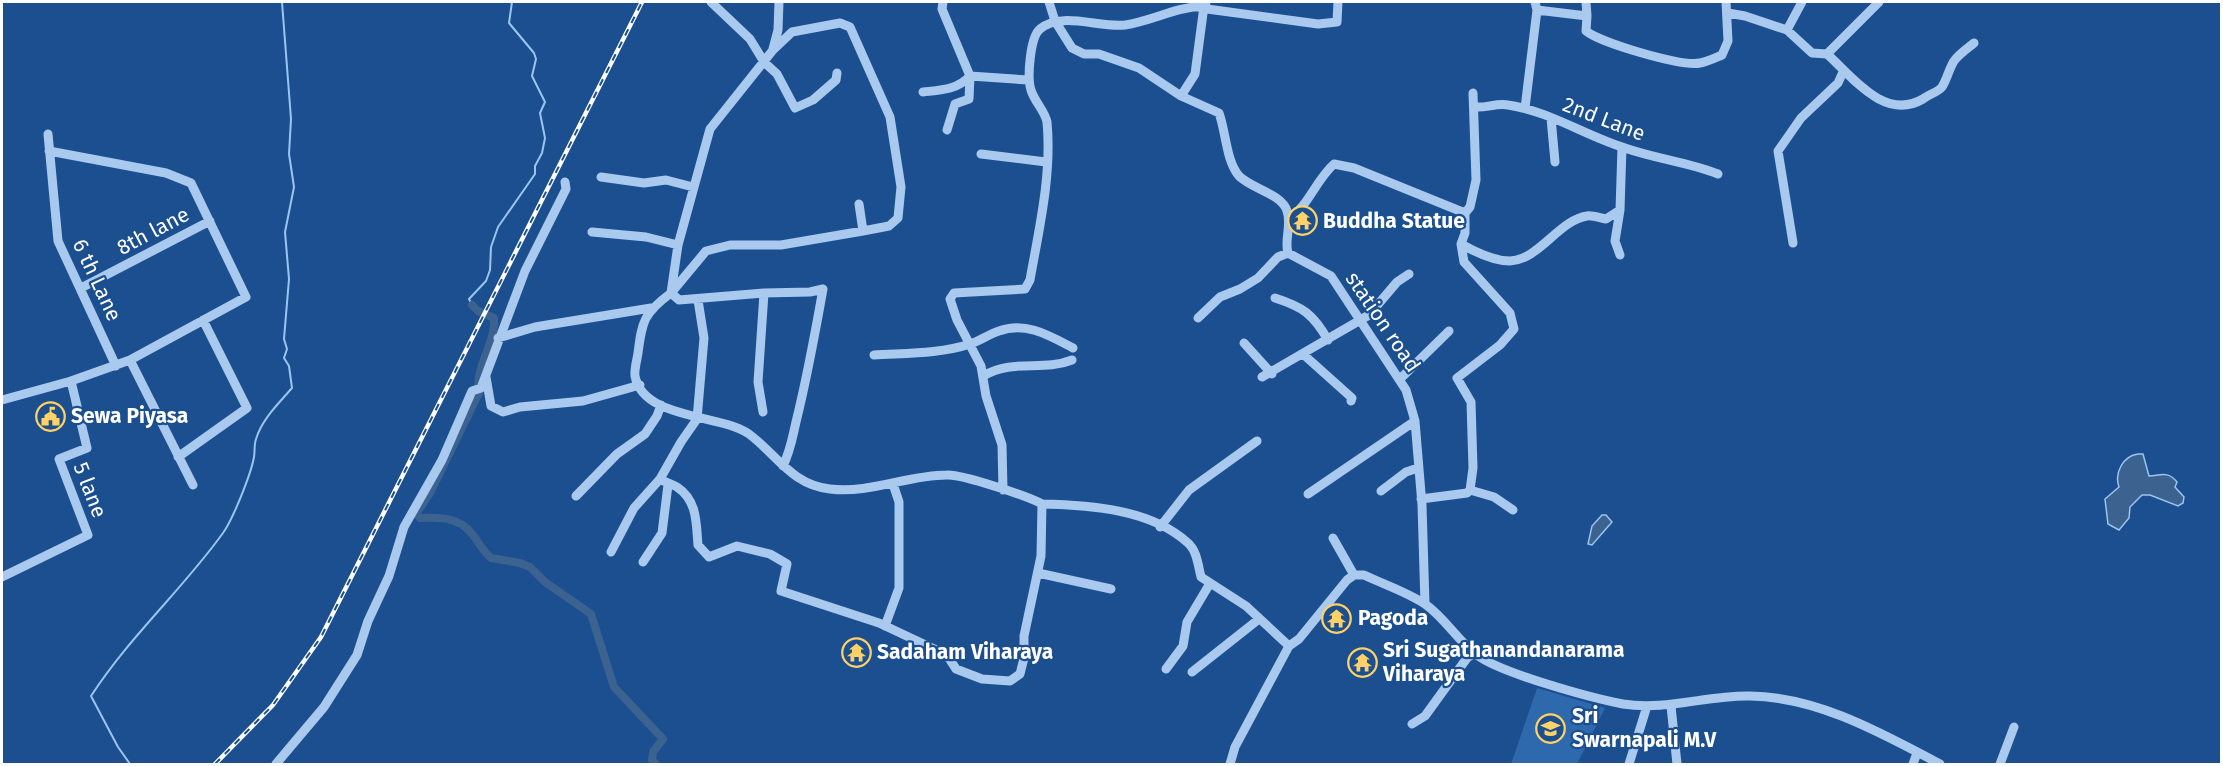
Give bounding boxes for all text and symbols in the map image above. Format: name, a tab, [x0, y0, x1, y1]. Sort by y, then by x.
street label: 2nd Lane	[1559, 91, 1649, 147]
street label: 8th lane	[112, 201, 194, 261]
temple icon: Buddha Statue	[1286, 205, 1318, 237]
place label: Buddha Statue	[1323, 208, 1465, 234]
street label: 6 th Lane	[67, 235, 127, 325]
street label: station road	[1340, 267, 1426, 377]
public building icon: Sewa Piyasa	[34, 400, 66, 432]
place label: Sewa Piyasa	[71, 403, 188, 429]
street label: 5 lane	[68, 459, 112, 521]
temple icon: Pagoda	[1321, 602, 1353, 634]
place label: Pagoda	[1358, 605, 1428, 631]
temple icon: Sadaham Viharaya	[840, 636, 872, 668]
place label: Sri Sugathanandanarama Viharaya	[1382, 637, 1625, 687]
place label: Sadaham Viharaya	[877, 639, 1053, 665]
temple icon: Sri Sugathanandanarama Viharaya	[1346, 646, 1378, 678]
place label: Sri Swarnapali M.V	[1572, 703, 1717, 753]
school or university icon: Sri Swarnapali M.V	[1535, 712, 1567, 744]

